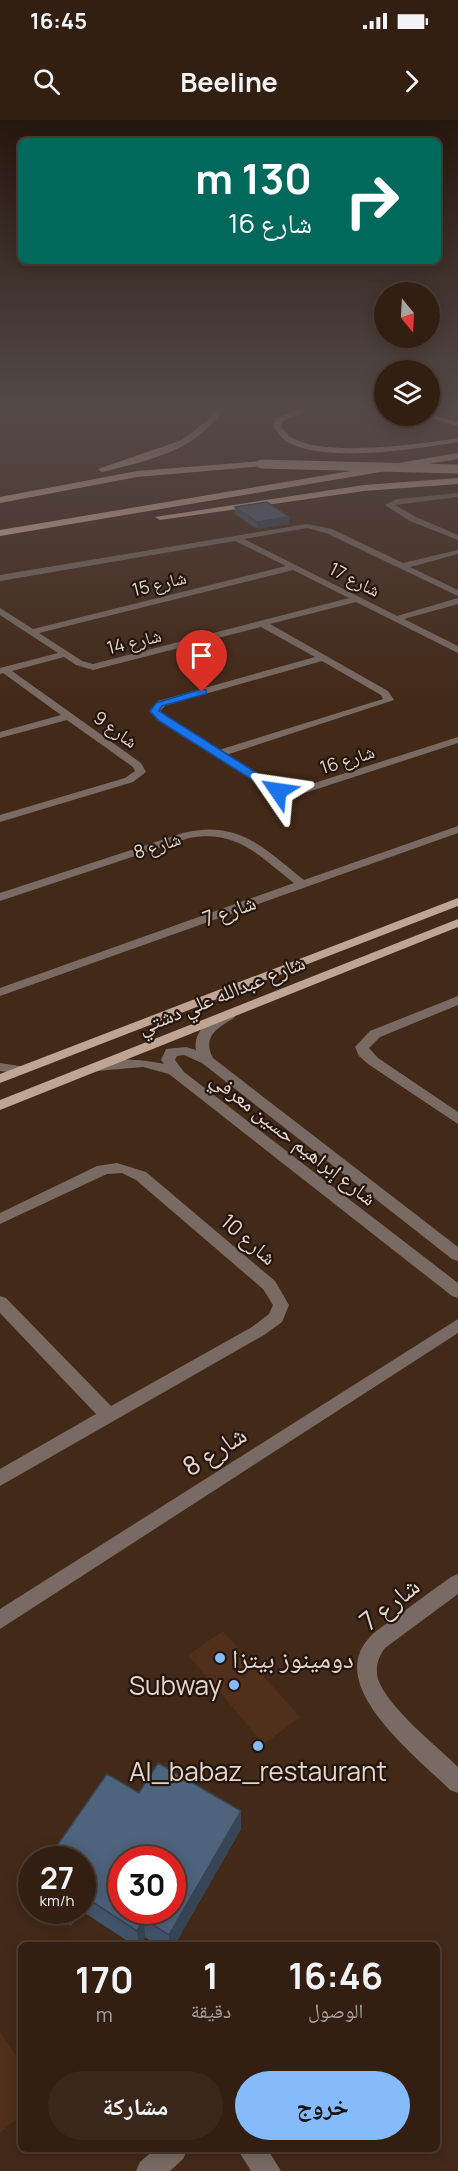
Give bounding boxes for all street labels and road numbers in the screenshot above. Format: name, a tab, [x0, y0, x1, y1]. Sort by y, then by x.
street label: شارع 17	[326, 556, 384, 602]
street label: شارع 15	[129, 565, 189, 601]
street label: شارع 14	[104, 623, 164, 659]
street label: شارع 9	[89, 705, 143, 753]
street label: شارع 16	[317, 739, 377, 779]
street label: شارع 8	[130, 826, 184, 864]
street label: شارع 7	[199, 887, 259, 933]
street label: شارع عبدالله علي دشتي	[133, 948, 310, 1043]
street label: شارع إبراهيم حسين معرفي	[203, 1064, 383, 1214]
street label: شارع 10	[215, 1207, 283, 1271]
street label: شارع 8	[175, 1416, 253, 1484]
street label: شارع 7	[351, 1568, 427, 1638]

